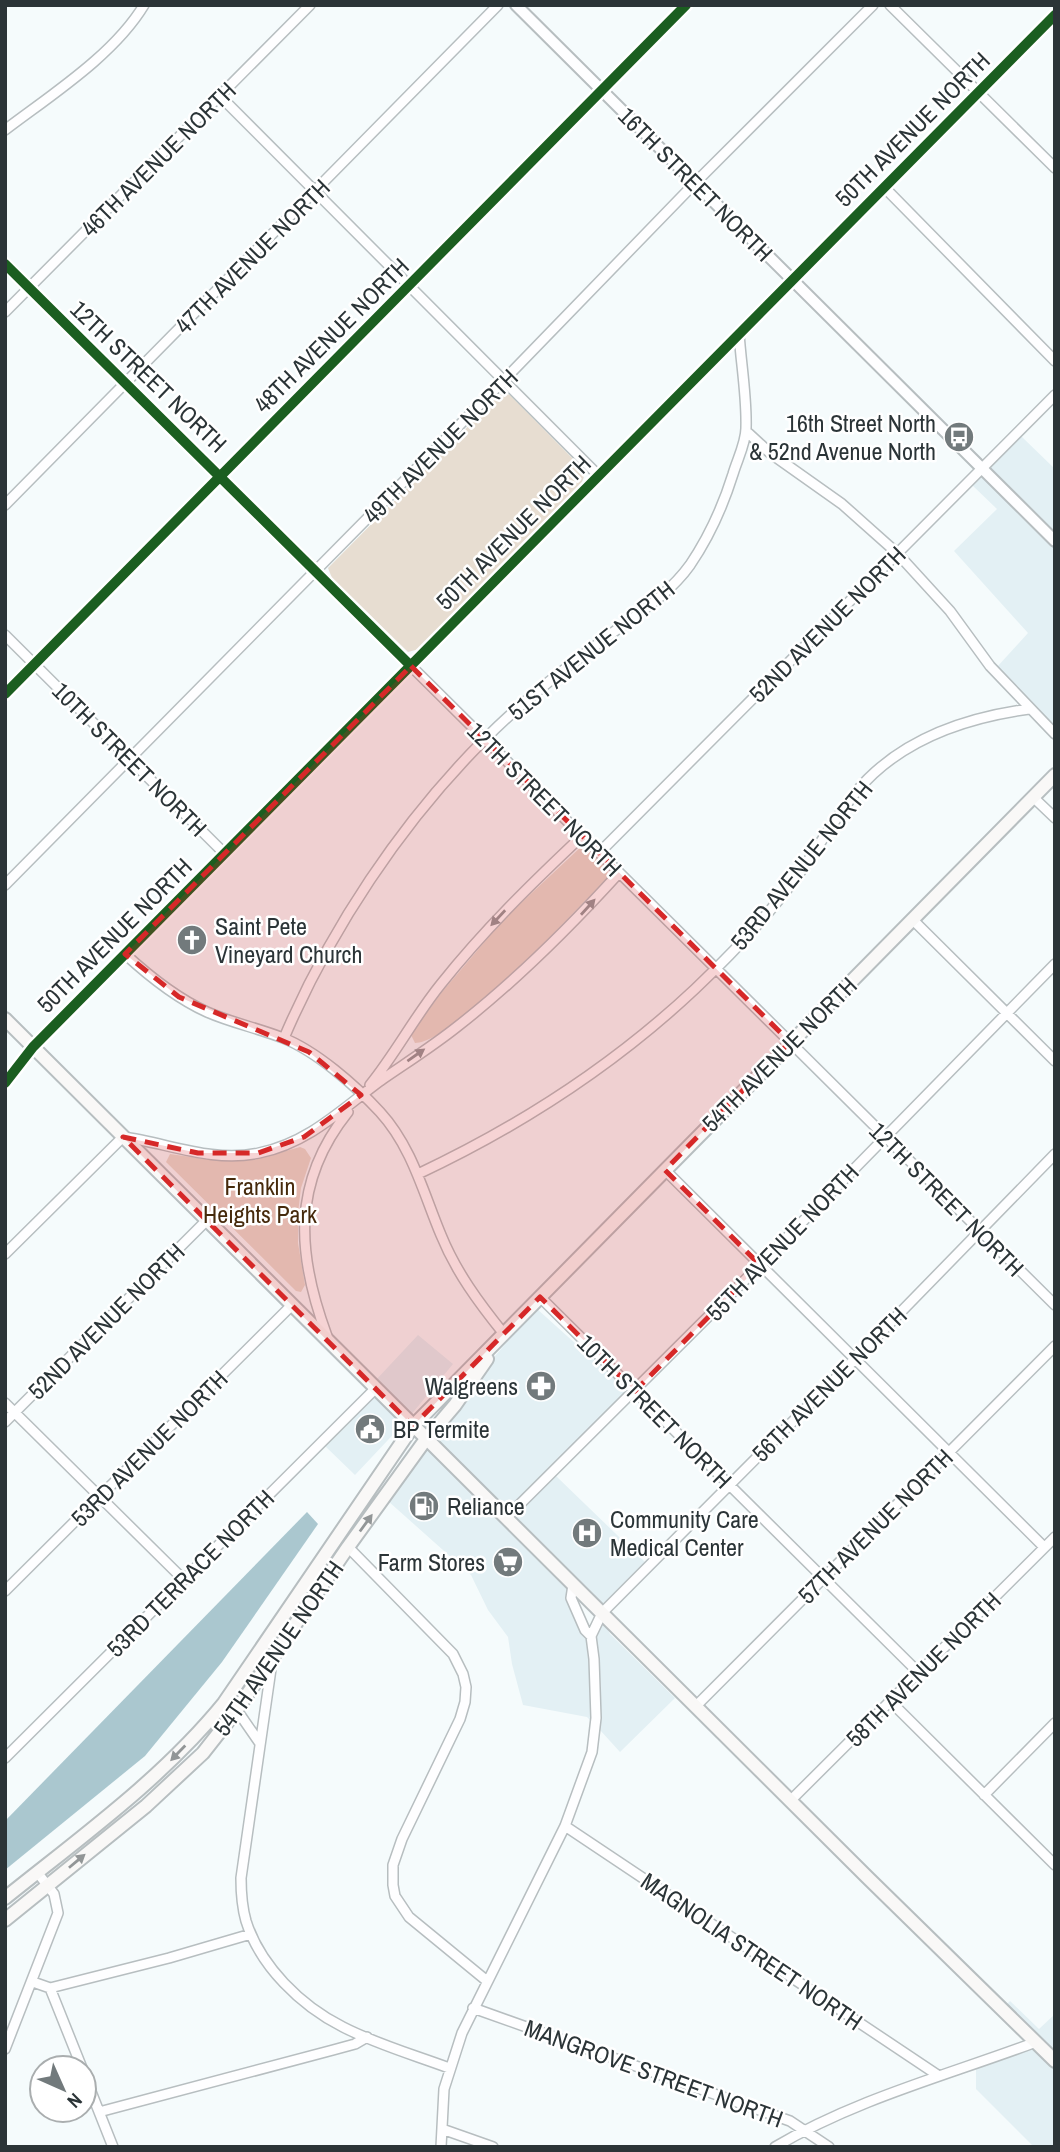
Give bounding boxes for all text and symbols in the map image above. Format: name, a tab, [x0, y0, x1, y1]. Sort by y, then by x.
street label: 50TH AVENUE NORTH	[827, 44, 997, 214]
street label: 46TH AVENUE NORTH	[73, 74, 243, 244]
street label: 16TH STREET NORTH	[612, 100, 780, 268]
street label: 47TH AVENUE NORTH	[167, 171, 337, 341]
street label: 48TH AVENUE NORTH	[246, 250, 416, 420]
street label: 12TH STREET NORTH	[64, 293, 234, 459]
street label: 49TH AVENUE NORTH	[355, 361, 525, 531]
place label: 16th Street North & 52nd Avenue North	[749, 407, 936, 467]
bus stop icon: 16th Street North & 52nd Avenue North	[942, 420, 976, 454]
street label: 50TH AVENUE NORTH	[428, 447, 598, 617]
street label: 52ND AVENUE NORTH	[742, 539, 912, 709]
street label: 51ST AVENUE NORTH	[501, 573, 681, 727]
street label: 10TH STREET NORTH	[46, 675, 214, 843]
street label: 12TH STREET NORTH	[461, 715, 629, 883]
street label: 53RD AVENUE NORTH	[723, 774, 879, 956]
street label: 50TH AVENUE NORTH	[29, 850, 199, 1020]
one-way arrow	[580, 898, 596, 916]
one-way arrow	[490, 909, 506, 926]
place label: Saint Pete Vineyard Church	[215, 910, 362, 970]
church icon: Saint Pete Vineyard Church	[175, 923, 209, 957]
street label: 54TH AVENUE NORTH	[694, 969, 864, 1139]
one-way arrow	[407, 1048, 425, 1062]
street label: 12TH STREET NORTH	[863, 1115, 1031, 1283]
street label: 55TH AVENUE NORTH	[699, 1156, 865, 1328]
park label: Franklin Heights Park	[203, 1170, 317, 1230]
street label: 52ND AVENUE NORTH	[21, 1236, 191, 1406]
street label: 56TH AVENUE NORTH	[744, 1299, 914, 1469]
street label: 10TH STREET NORTH	[571, 1327, 739, 1495]
street label: 53RD AVENUE NORTH	[64, 1363, 234, 1533]
pharmacy icon: Walgreens	[524, 1369, 558, 1403]
place label: Walgreens	[425, 1370, 518, 1402]
public building icon: BP Termite	[353, 1412, 387, 1446]
place label: BP Termite	[393, 1413, 490, 1445]
street label: 57TH AVENUE NORTH	[790, 1441, 960, 1611]
street label: 53RD TERRACE NORTH	[99, 1482, 281, 1664]
fuel station icon: Reliance	[407, 1489, 441, 1523]
place label: Reliance	[447, 1490, 525, 1522]
place label: Community Care Medical Center	[610, 1503, 759, 1563]
one-way arrow	[359, 1514, 373, 1532]
hospital icon: Community Care Medical Center	[570, 1516, 604, 1550]
supermarket icon: Farm Stores	[491, 1545, 525, 1579]
place label: Farm Stores	[378, 1546, 485, 1578]
street label: 54TH AVENUE NORTH	[205, 1554, 351, 1742]
street label: 58TH AVENUE NORTH	[838, 1584, 1008, 1754]
one-way arrow	[169, 1745, 186, 1762]
one-way arrow	[68, 1853, 86, 1869]
street label: MAGNOLIA STREET NORTH	[635, 1865, 869, 2037]
street label: MANGROVE STREET NORTH	[520, 2011, 788, 2135]
north arrow	[28, 2054, 98, 2124]
text: N	[62, 2088, 88, 2114]

